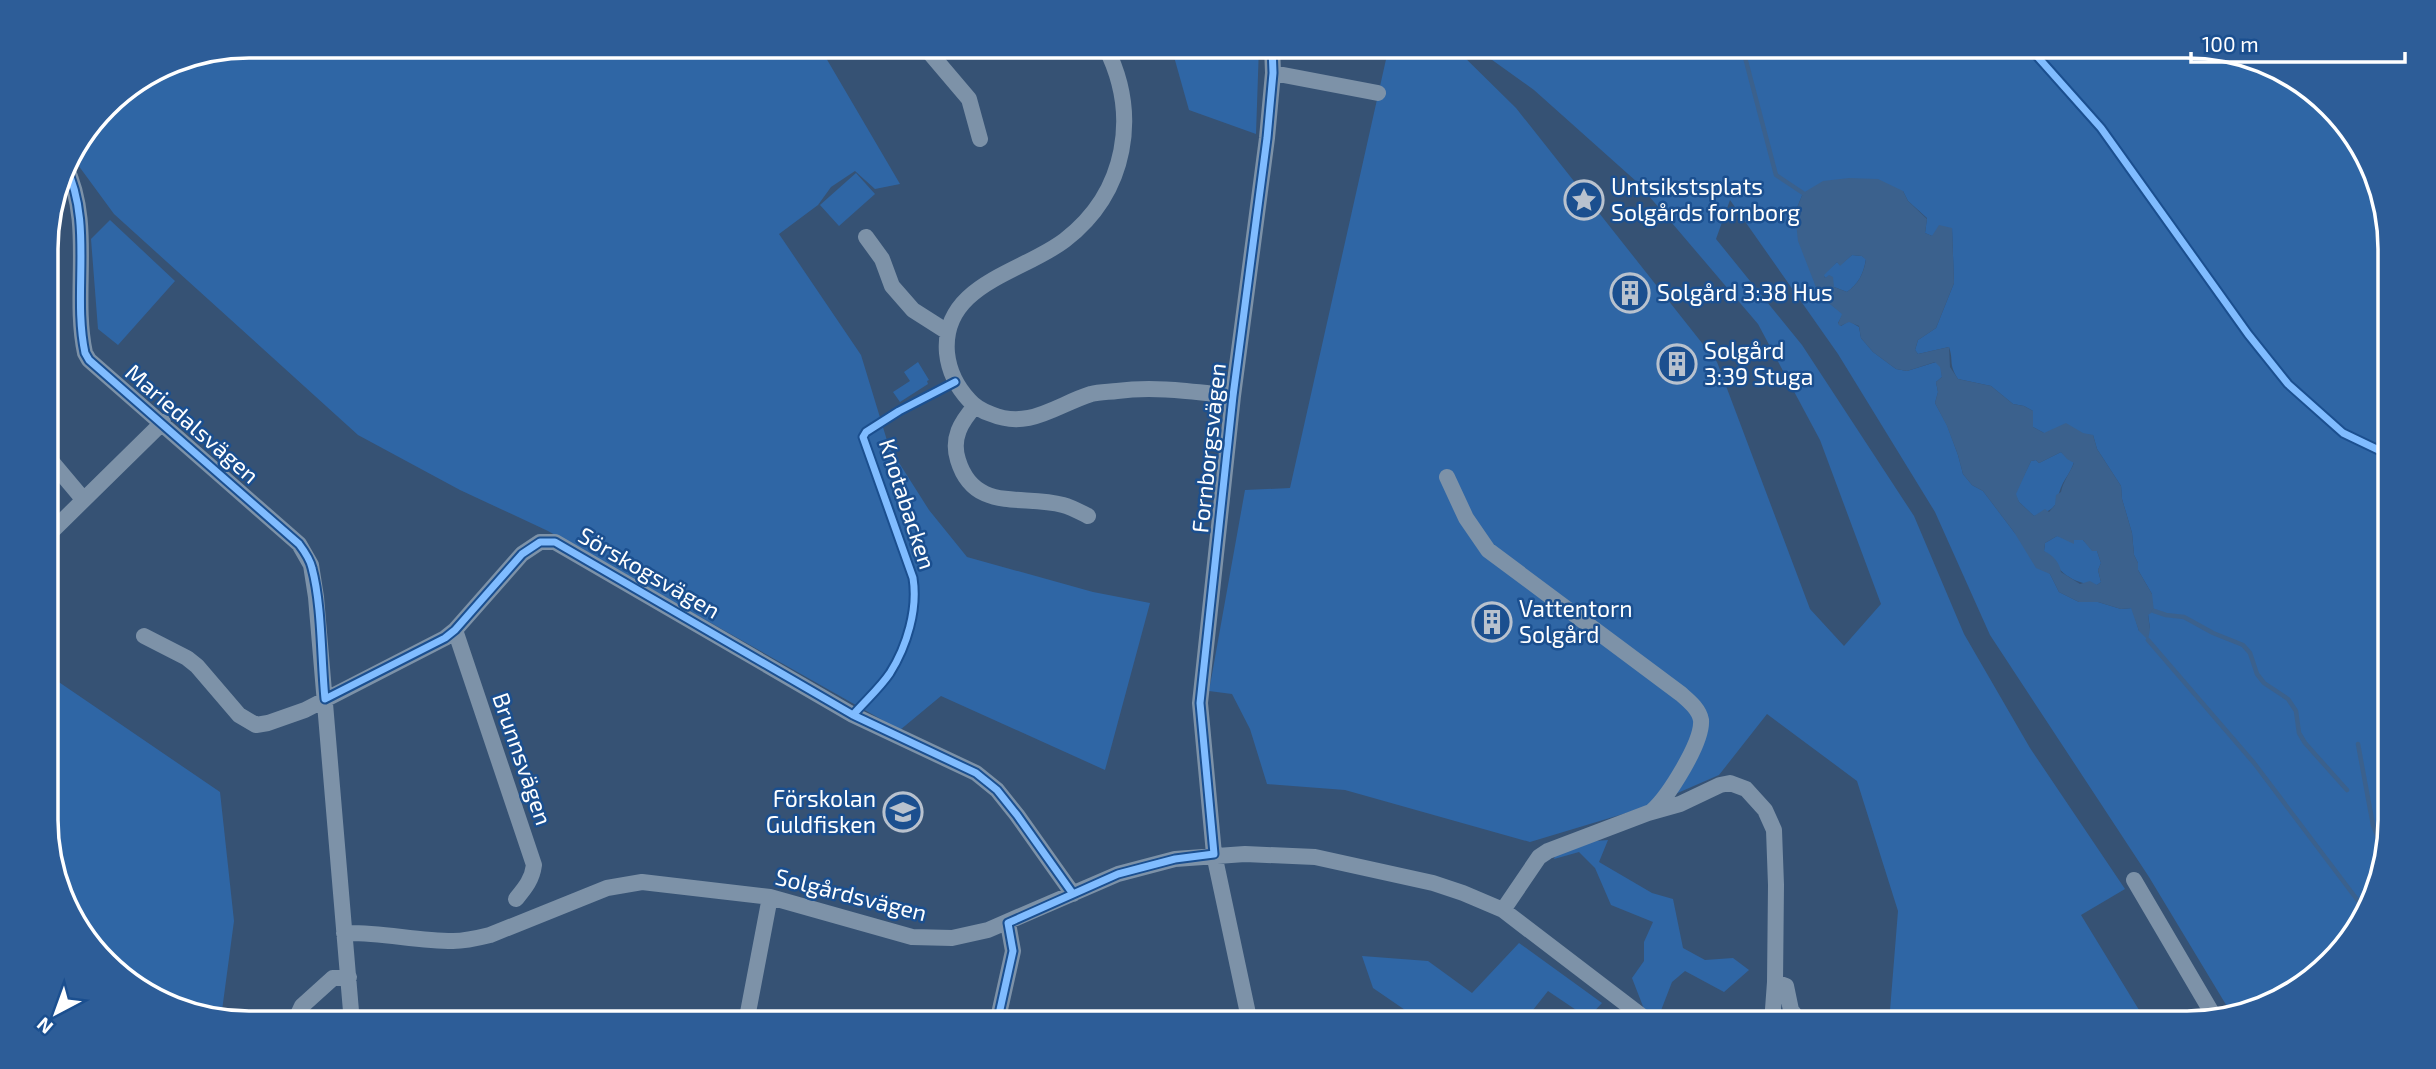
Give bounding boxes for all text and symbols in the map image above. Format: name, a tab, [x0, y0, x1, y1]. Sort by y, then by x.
scale bar	[2191, 21, 2404, 65]
text: 100 m	[2202, 31, 2259, 56]
place label: Untsikstsplats Solgårds fornborg	[1611, 172, 1800, 226]
place icon: Untsikstsplats Solgårds fornborg	[1563, 179, 1605, 221]
building icon: Solgård 3:38 Hus	[1609, 272, 1651, 314]
place label: Solgård 3:38 Hus	[1657, 278, 1833, 306]
place label: Solgård 3:39 Stuga	[1704, 336, 1813, 390]
building icon: Solgård 3:39 Stuga	[1656, 343, 1698, 385]
street label: Mariedalsvägen	[120, 358, 265, 489]
street label: Fornborgsvägen	[1185, 362, 1231, 534]
street label: Knotabacken	[874, 435, 942, 572]
street label: Sörskogsvägen	[574, 520, 725, 624]
place label: Vattentorn Solgård	[1519, 594, 1633, 648]
building icon: Vattentorn Solgård	[1471, 601, 1513, 643]
street label: Brunnsvägen	[487, 689, 559, 829]
place label: Förskolan Guldfisken	[766, 784, 876, 838]
school or university icon: Förskolan Guldfisken	[882, 791, 924, 833]
street label: Solgårdsvägen	[773, 862, 930, 926]
north arrow	[21, 978, 91, 1048]
text: N	[32, 1013, 57, 1039]

